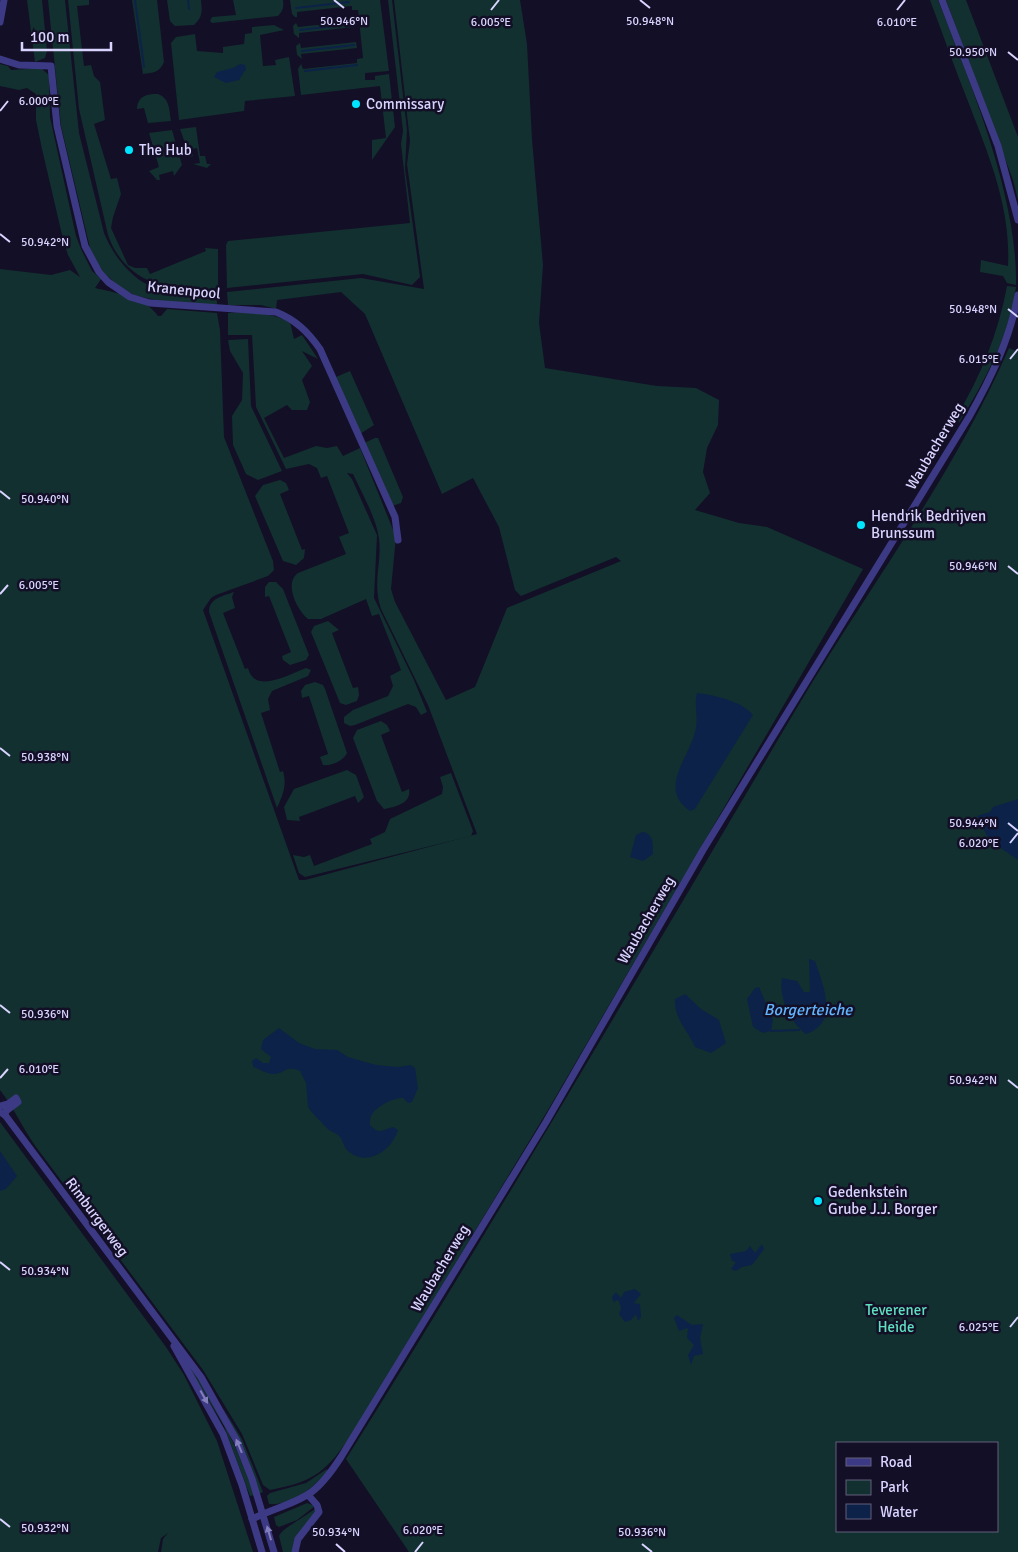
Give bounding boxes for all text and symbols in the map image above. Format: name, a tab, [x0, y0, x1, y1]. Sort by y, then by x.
text: 50.946°N	[320, 14, 368, 29]
text: 50.948°N	[626, 14, 674, 29]
text: 6.005°E	[471, 15, 511, 30]
text: 6.010°E	[877, 15, 917, 30]
scale bar	[22, 20, 111, 52]
text: 100 m	[30, 28, 70, 46]
text: 50.950°N	[949, 45, 997, 60]
text: 6.000°E	[19, 94, 59, 109]
place label: Commissary	[366, 95, 444, 113]
marker: Commissary	[350, 98, 362, 110]
place label: The Hub	[139, 141, 192, 159]
marker: The Hub	[123, 144, 135, 156]
text: 50.942°N	[21, 235, 69, 250]
street label: Kranenpool	[146, 277, 222, 303]
text: 50.948°N	[949, 302, 997, 317]
text: 6.015°E	[959, 352, 999, 367]
street label: Waubacherweg	[902, 399, 968, 493]
text: 50.940°N	[21, 492, 69, 507]
place label: Hendrik Bedrijven Brunssum	[871, 507, 986, 542]
marker: Hendrik Bedrijven Brunssum	[855, 519, 867, 531]
text: 50.946°N	[949, 559, 997, 574]
text: 6.005°E	[19, 578, 59, 593]
text: 50.938°N	[21, 750, 69, 765]
text: 50.944°N	[949, 816, 997, 831]
text: 6.020°E	[959, 836, 999, 851]
street label: Waubacherweg	[614, 873, 678, 967]
water label: Borgerteiche	[764, 1000, 853, 1020]
text: 50.936°N	[21, 1007, 69, 1022]
text: 6.010°E	[19, 1062, 59, 1077]
text: 50.942°N	[949, 1073, 997, 1088]
street label: Rimburgerweg	[62, 1174, 132, 1260]
place label: Gedenkstein Grube J.J. Borger	[828, 1183, 938, 1218]
marker: Gedenkstein Grube J.J. Borger	[812, 1195, 824, 1207]
street label: Waubacherweg	[407, 1221, 473, 1315]
text: 50.934°N	[21, 1264, 69, 1279]
park label: Teverener Heide	[865, 1301, 927, 1336]
text: 6.025°E	[959, 1320, 999, 1335]
one-way arrow	[199, 1390, 208, 1403]
one-way arrow	[235, 1439, 243, 1453]
legend	[836, 1442, 998, 1532]
text: Road	[880, 1453, 912, 1471]
text: Park	[880, 1478, 909, 1496]
text: Water	[880, 1503, 918, 1521]
text: 50.932°N	[21, 1521, 69, 1536]
text: 6.020°E	[403, 1523, 443, 1538]
one-way arrow	[264, 1525, 272, 1540]
text: 50.934°N	[312, 1525, 360, 1540]
text: 50.936°N	[618, 1525, 666, 1540]

